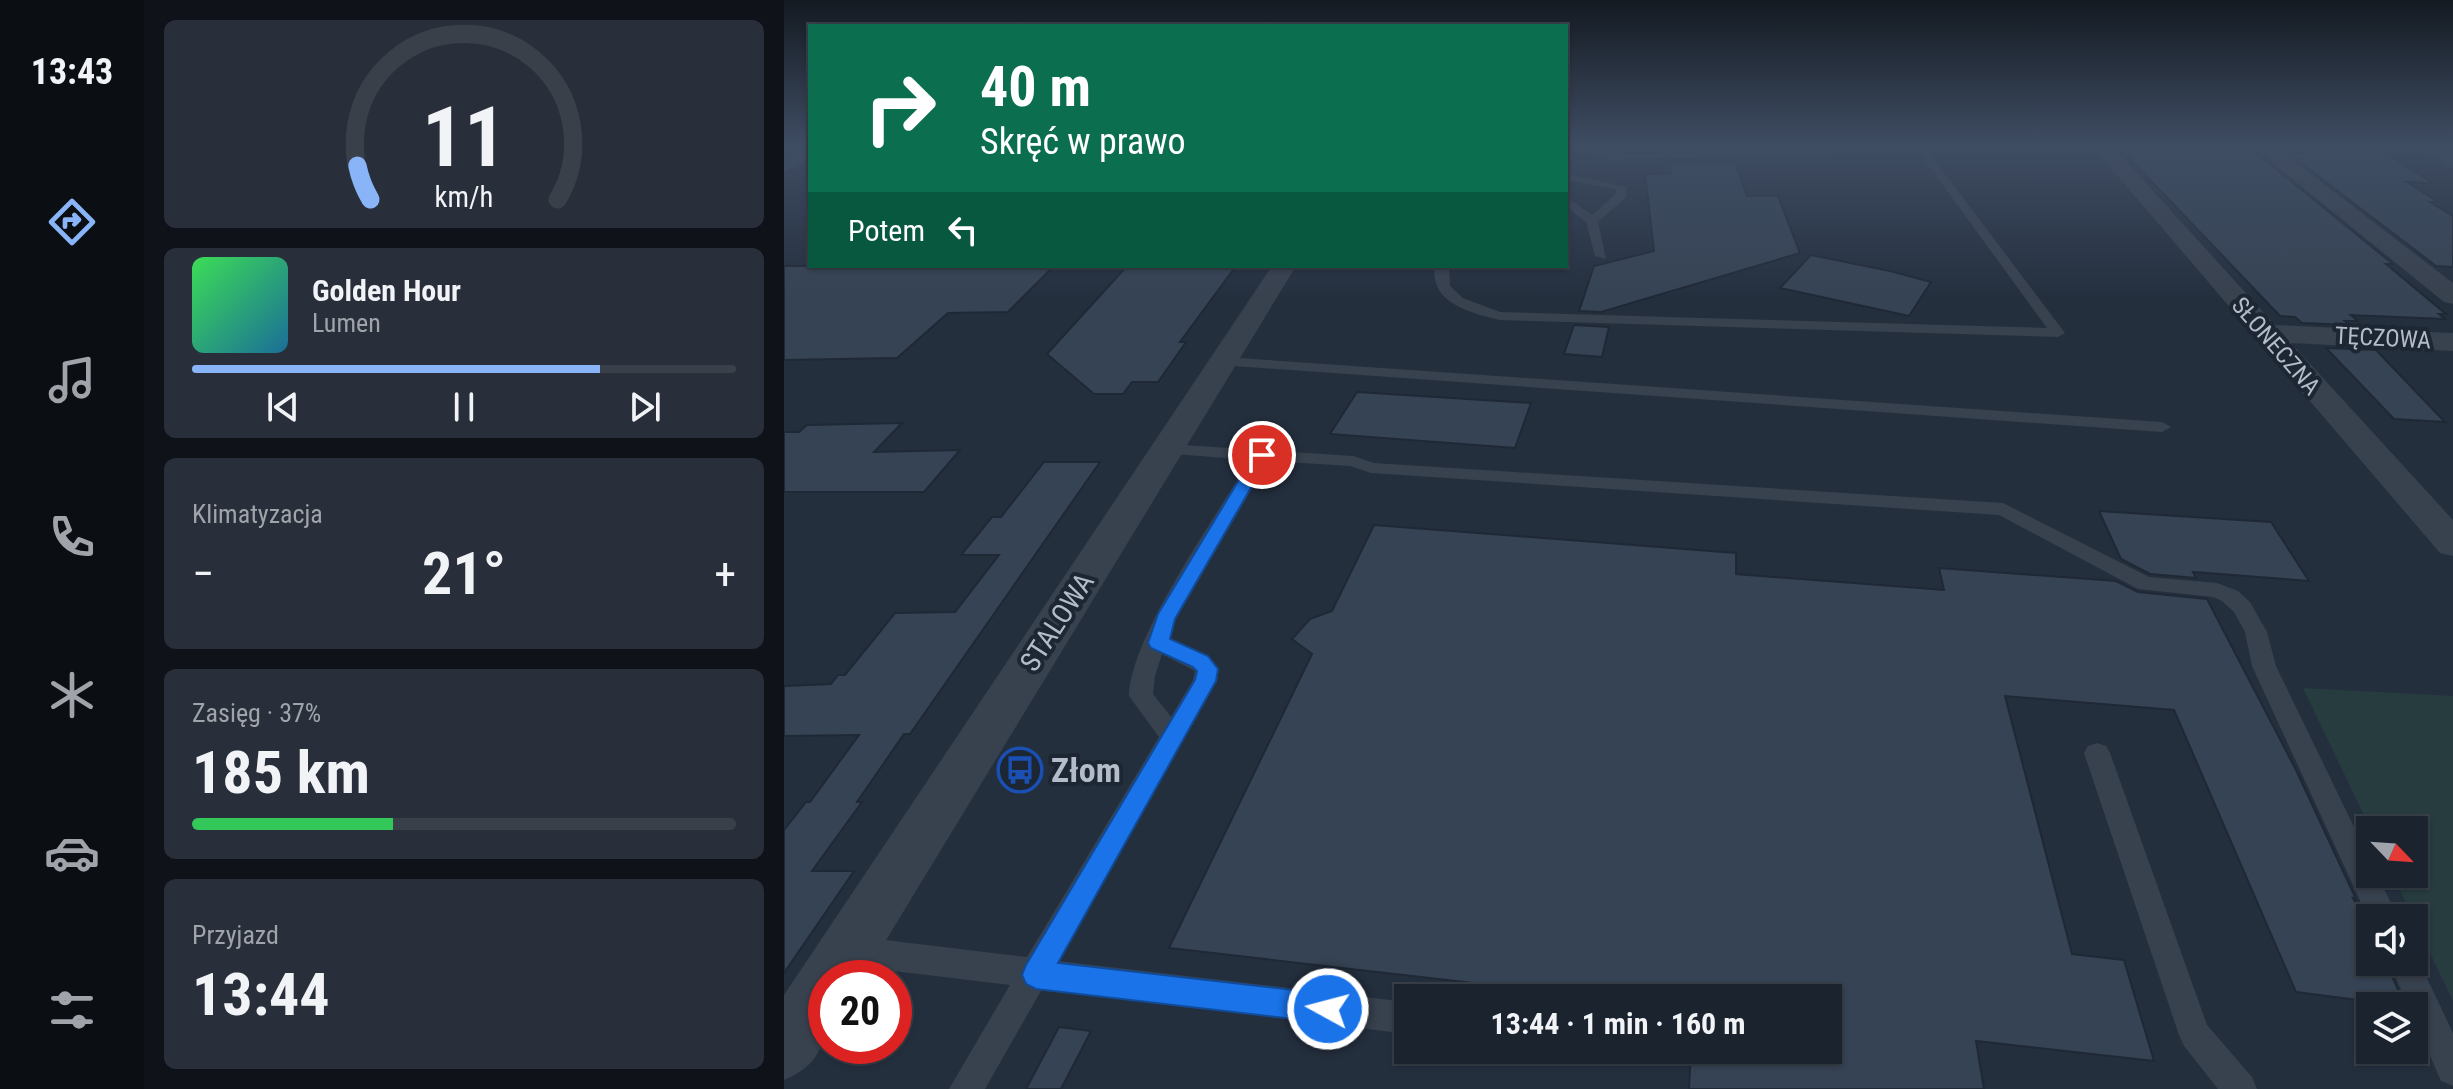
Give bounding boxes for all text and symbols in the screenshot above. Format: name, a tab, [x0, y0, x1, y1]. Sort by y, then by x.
text: 13:43	[31, 51, 113, 93]
text: 40 m	[980, 54, 1091, 120]
icon: right	[848, 56, 952, 160]
text: 11	[422, 89, 506, 186]
text: Skręć w prawo	[980, 121, 1186, 163]
text: km/h	[435, 180, 493, 214]
icon: directions	[44, 194, 100, 250]
icon: left	[941, 208, 985, 252]
text: Potem	[848, 213, 925, 248]
text: Golden Hour	[312, 273, 461, 308]
street label: SŁONECZNA	[2226, 291, 2326, 401]
text: Lumen	[312, 308, 381, 338]
street label: TĘCZOWA	[2334, 321, 2432, 355]
icon: music	[44, 352, 100, 408]
icon: previous	[261, 385, 305, 429]
icon: pause	[442, 385, 486, 429]
icon: next	[623, 385, 667, 429]
pin	[1228, 421, 1296, 489]
icon: arrive	[1240, 433, 1284, 477]
text: Klimatyzacja	[192, 499, 323, 529]
icon: phone	[44, 509, 100, 565]
text: 21°	[422, 538, 506, 609]
text: −	[192, 548, 214, 600]
text: +	[714, 548, 736, 600]
street label: STALOWA	[1013, 567, 1101, 677]
icon: climate	[44, 667, 100, 723]
text: Zasięg · 37%	[192, 698, 321, 728]
text: 185 km	[192, 737, 370, 808]
bus stop icon: Złom	[996, 746, 1044, 794]
place label: Złom	[1051, 750, 1121, 790]
north arrow	[2356, 816, 2428, 888]
map controls	[2356, 816, 2428, 1064]
icon: car	[44, 825, 100, 881]
button: sound	[2356, 904, 2428, 976]
text: Przyjazd	[192, 920, 279, 950]
text: 13:44	[192, 959, 330, 1030]
speed limit sign: 20	[808, 960, 912, 1064]
position arrow	[1286, 967, 1370, 1051]
icon: filters	[44, 982, 100, 1038]
button: layers	[2356, 992, 2428, 1064]
text: 13:44 · 1 min · 160 m	[1491, 1006, 1745, 1041]

